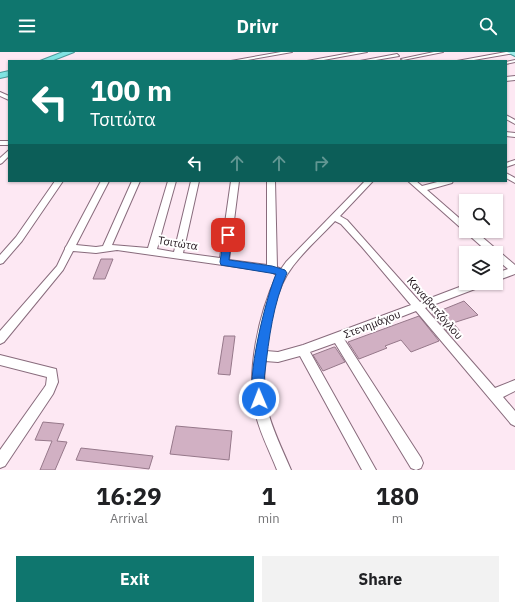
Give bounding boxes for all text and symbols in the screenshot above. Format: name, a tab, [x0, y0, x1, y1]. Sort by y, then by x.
icon: menu	[16, 15, 38, 37]
text: Drivr	[237, 15, 278, 38]
icon: search	[477, 15, 499, 37]
text: 100 m	[90, 72, 172, 109]
icon: left	[24, 76, 76, 128]
text: Τσιτώτα	[90, 108, 156, 131]
icon: left	[184, 152, 206, 174]
icon: ahead	[226, 152, 248, 174]
icon: ahead	[268, 152, 290, 174]
icon: right	[310, 152, 332, 174]
map controls	[459, 194, 503, 290]
button: search	[459, 194, 503, 238]
pin	[211, 218, 245, 252]
icon: arrive	[217, 224, 239, 246]
street label: Τσιτώτα	[157, 233, 199, 253]
button: layers	[459, 246, 503, 290]
street label: Καναβατζόγλου	[404, 274, 466, 342]
street label: Στενημάχου	[342, 307, 402, 341]
position arrow	[238, 378, 280, 420]
text: 16:29	[96, 480, 162, 512]
text: 1	[261, 480, 276, 512]
text: 180	[376, 480, 419, 512]
text: Arrival	[110, 510, 148, 527]
text: min	[258, 510, 280, 527]
text: m	[392, 510, 403, 527]
button: Exit	[16, 556, 254, 602]
button: Share	[262, 556, 499, 602]

